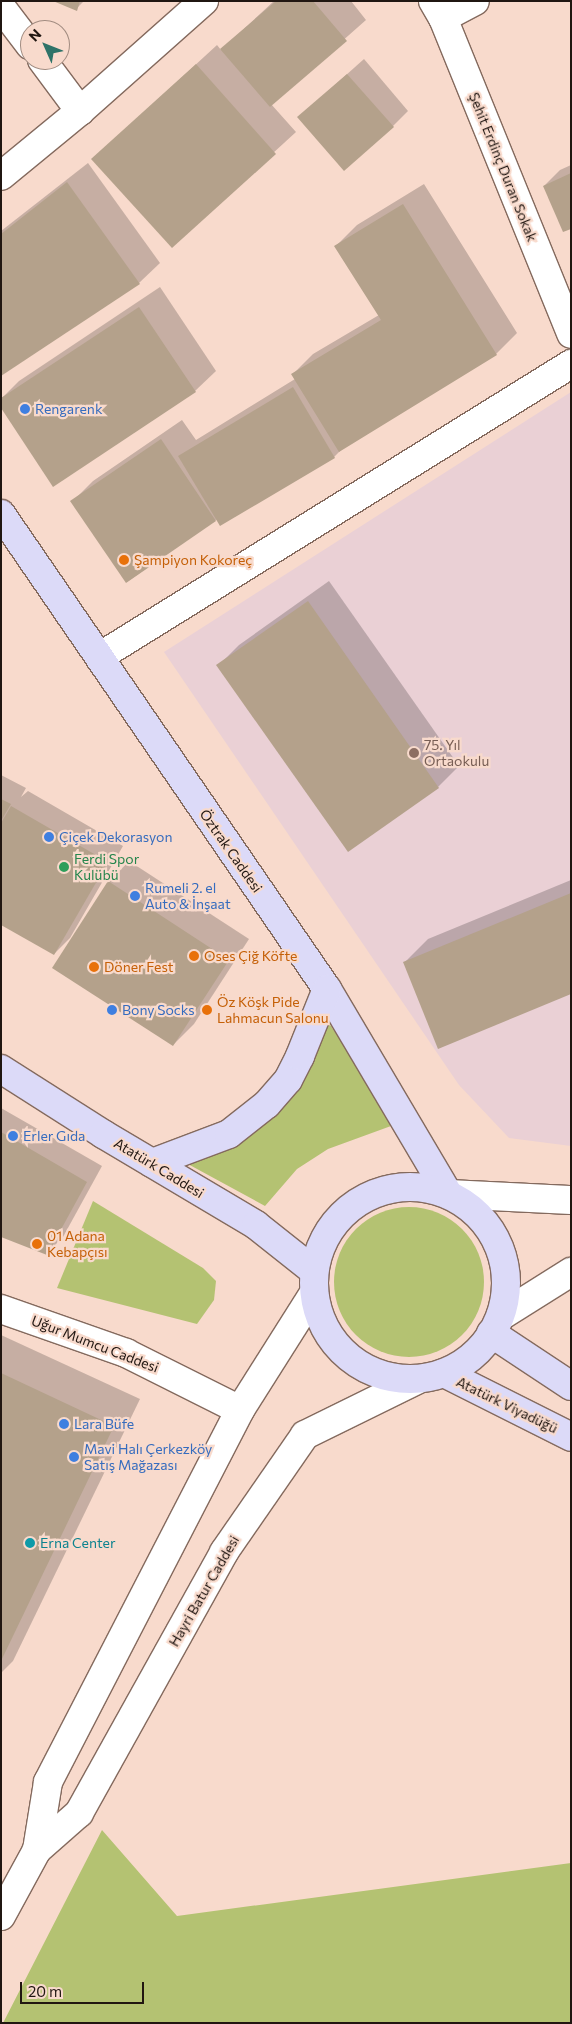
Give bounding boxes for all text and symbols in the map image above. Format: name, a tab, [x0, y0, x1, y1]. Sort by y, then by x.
north arrow	[20, 20, 70, 70]
text: N	[25, 25, 44, 45]
street label: Şehit Erdinç Duran Sokak	[465, 90, 541, 244]
place label: Rengarenk	[35, 401, 102, 417]
marker: Rengarenk	[19, 403, 31, 415]
place label: Şampiyon Kokoreç	[134, 552, 252, 568]
marker: Şampiyon Kokoreç	[118, 554, 130, 566]
place label: 75. Yıl Ortaokulu	[424, 737, 489, 770]
marker: 75. Yıl Ortaokulu	[408, 747, 420, 759]
street label: Öztrak Caddesi	[196, 806, 266, 896]
place label: Çiçek Dekorasyon	[59, 829, 172, 845]
marker: Çiçek Dekorasyon	[43, 831, 55, 843]
place label: Ferdi Spor Kulübü	[74, 851, 139, 884]
marker: Ferdi Spor Kulübü	[58, 861, 70, 873]
place label: Rumeli 2. el Auto & İnşaat	[145, 880, 231, 912]
marker: Rumeli 2. el Auto & İnşaat	[129, 890, 141, 902]
place label: Oses Çiğ Köfte	[204, 948, 297, 964]
marker: Oses Çiğ Köfte	[188, 950, 200, 962]
place label: Döner Fest	[104, 959, 174, 975]
marker: Döner Fest	[88, 961, 100, 973]
place label: Öz Köşk Pide Lahmacun Salonu	[217, 994, 329, 1026]
place label: Bony Socks	[122, 1002, 195, 1018]
marker: Bony Socks	[106, 1004, 118, 1016]
marker: Öz Köşk Pide Lahmacun Salonu	[201, 1004, 213, 1016]
place label: Erler Gıda	[23, 1128, 85, 1144]
marker: Erler Gıda	[7, 1130, 19, 1142]
street label: Atatürk Caddesi	[111, 1135, 207, 1201]
place label: 01 Adana Kebapçısı	[47, 1228, 108, 1260]
marker: 01 Adana Kebapçısı	[31, 1238, 43, 1250]
street label: Uğur Mumcu Caddesi	[29, 1312, 161, 1376]
street label: Atatürk Viyadüğü	[454, 1373, 560, 1437]
place label: Lara Büfe	[74, 1416, 134, 1432]
marker: Lara Büfe	[58, 1418, 70, 1430]
place label: Mavi Halı Çerkezköy Satış Mağazası	[84, 1441, 212, 1474]
marker: Mavi Halı Çerkezköy Satış Mağazası	[68, 1451, 80, 1463]
street label: Hayri Batur Caddesi	[165, 1533, 243, 1649]
place label: Erna Center	[40, 1535, 116, 1551]
marker: Erna Center	[24, 1537, 36, 1549]
scale bar	[22, 1972, 146, 2004]
text: 20 m	[28, 1982, 62, 2000]

